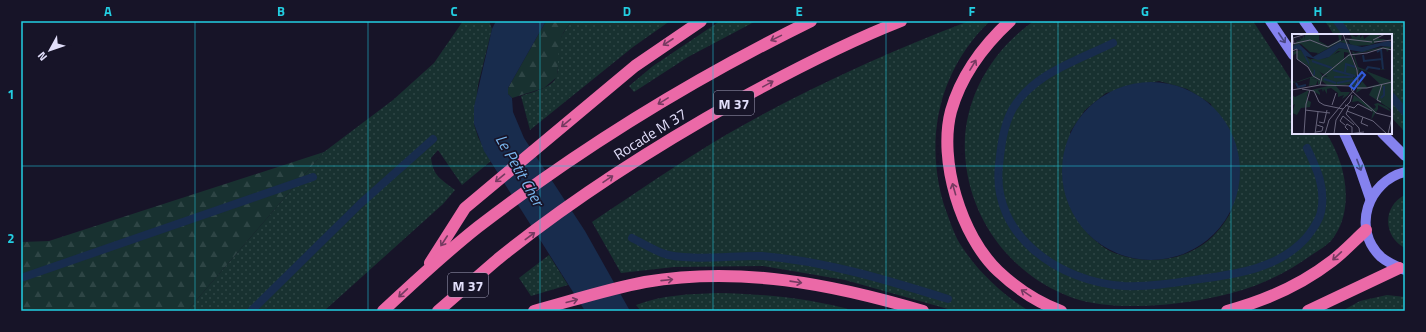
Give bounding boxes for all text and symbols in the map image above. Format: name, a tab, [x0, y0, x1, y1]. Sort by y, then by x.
text: A	[104, 1, 112, 21]
text: B	[277, 1, 285, 21]
text: C	[450, 1, 458, 21]
text: D	[623, 1, 631, 21]
text: E	[795, 1, 803, 21]
text: F	[969, 1, 976, 21]
text: G	[1141, 1, 1149, 21]
text: H	[1314, 1, 1322, 21]
north arrow	[30, 30, 70, 70]
one-way arrow	[1278, 32, 1286, 44]
inset map	[1292, 34, 1392, 134]
one-way arrow	[771, 35, 783, 42]
one-way arrow	[663, 38, 674, 46]
text: N	[34, 48, 51, 64]
one-way arrow	[969, 59, 977, 71]
one-way arrow	[762, 79, 774, 87]
text: 1	[7, 84, 15, 104]
road number: M 37	[714, 91, 754, 115]
one-way arrow	[658, 97, 669, 105]
street label: Rocade M 37	[609, 102, 691, 166]
one-way arrow	[561, 118, 572, 127]
water label: Le Petit Cher	[490, 130, 551, 212]
one-way arrow	[1355, 159, 1363, 171]
one-way arrow	[495, 174, 506, 183]
one-way arrow	[602, 175, 613, 183]
one-way arrow	[950, 183, 957, 196]
text: 2	[7, 228, 15, 248]
one-way arrow	[524, 232, 535, 240]
one-way arrow	[440, 235, 448, 246]
one-way arrow	[1333, 251, 1343, 260]
road number: M 37	[448, 273, 488, 297]
one-way arrow	[660, 276, 673, 284]
one-way arrow	[789, 278, 802, 286]
one-way arrow	[398, 288, 408, 297]
one-way arrow	[1021, 289, 1032, 298]
one-way arrow	[565, 297, 578, 304]

